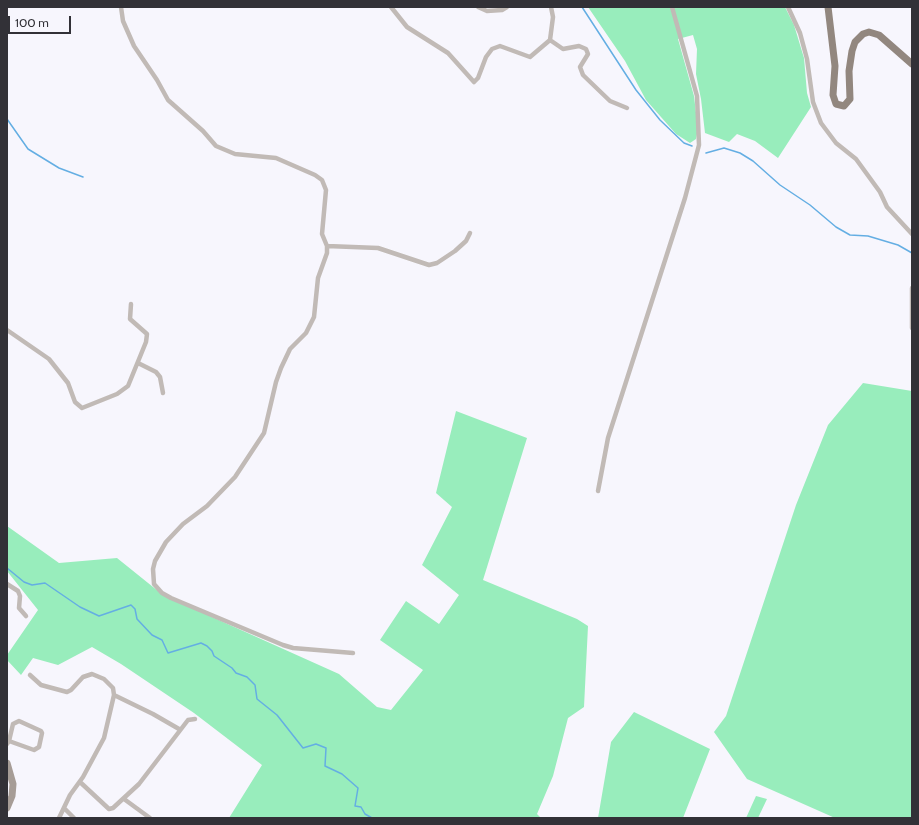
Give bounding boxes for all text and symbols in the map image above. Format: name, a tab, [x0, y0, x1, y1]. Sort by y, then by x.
scale bar	[10, 8, 73, 34]
text: 100 m	[15, 15, 49, 30]

